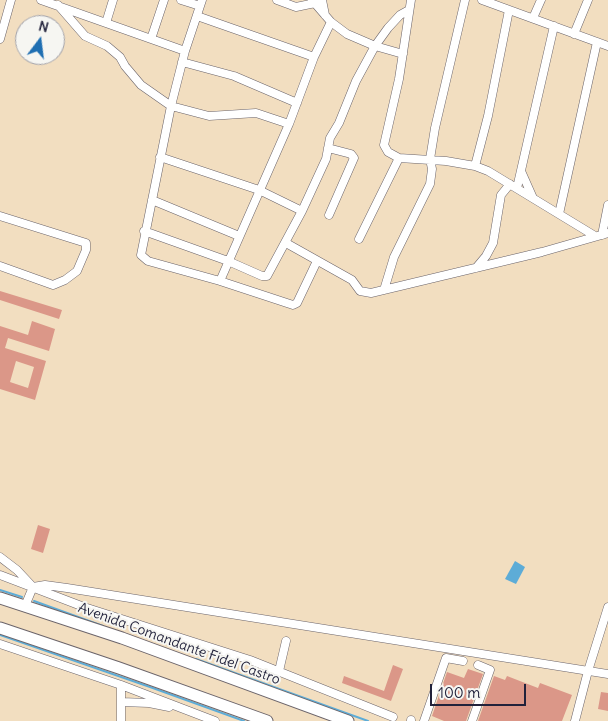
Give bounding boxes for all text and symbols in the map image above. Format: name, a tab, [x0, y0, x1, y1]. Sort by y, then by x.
north arrow	[15, 15, 65, 65]
text: N	[37, 17, 51, 36]
street label: Avenida Comandante Fidel Castro	[76, 600, 282, 688]
scale bar	[433, 674, 529, 706]
text: 100 m	[438, 683, 480, 702]

